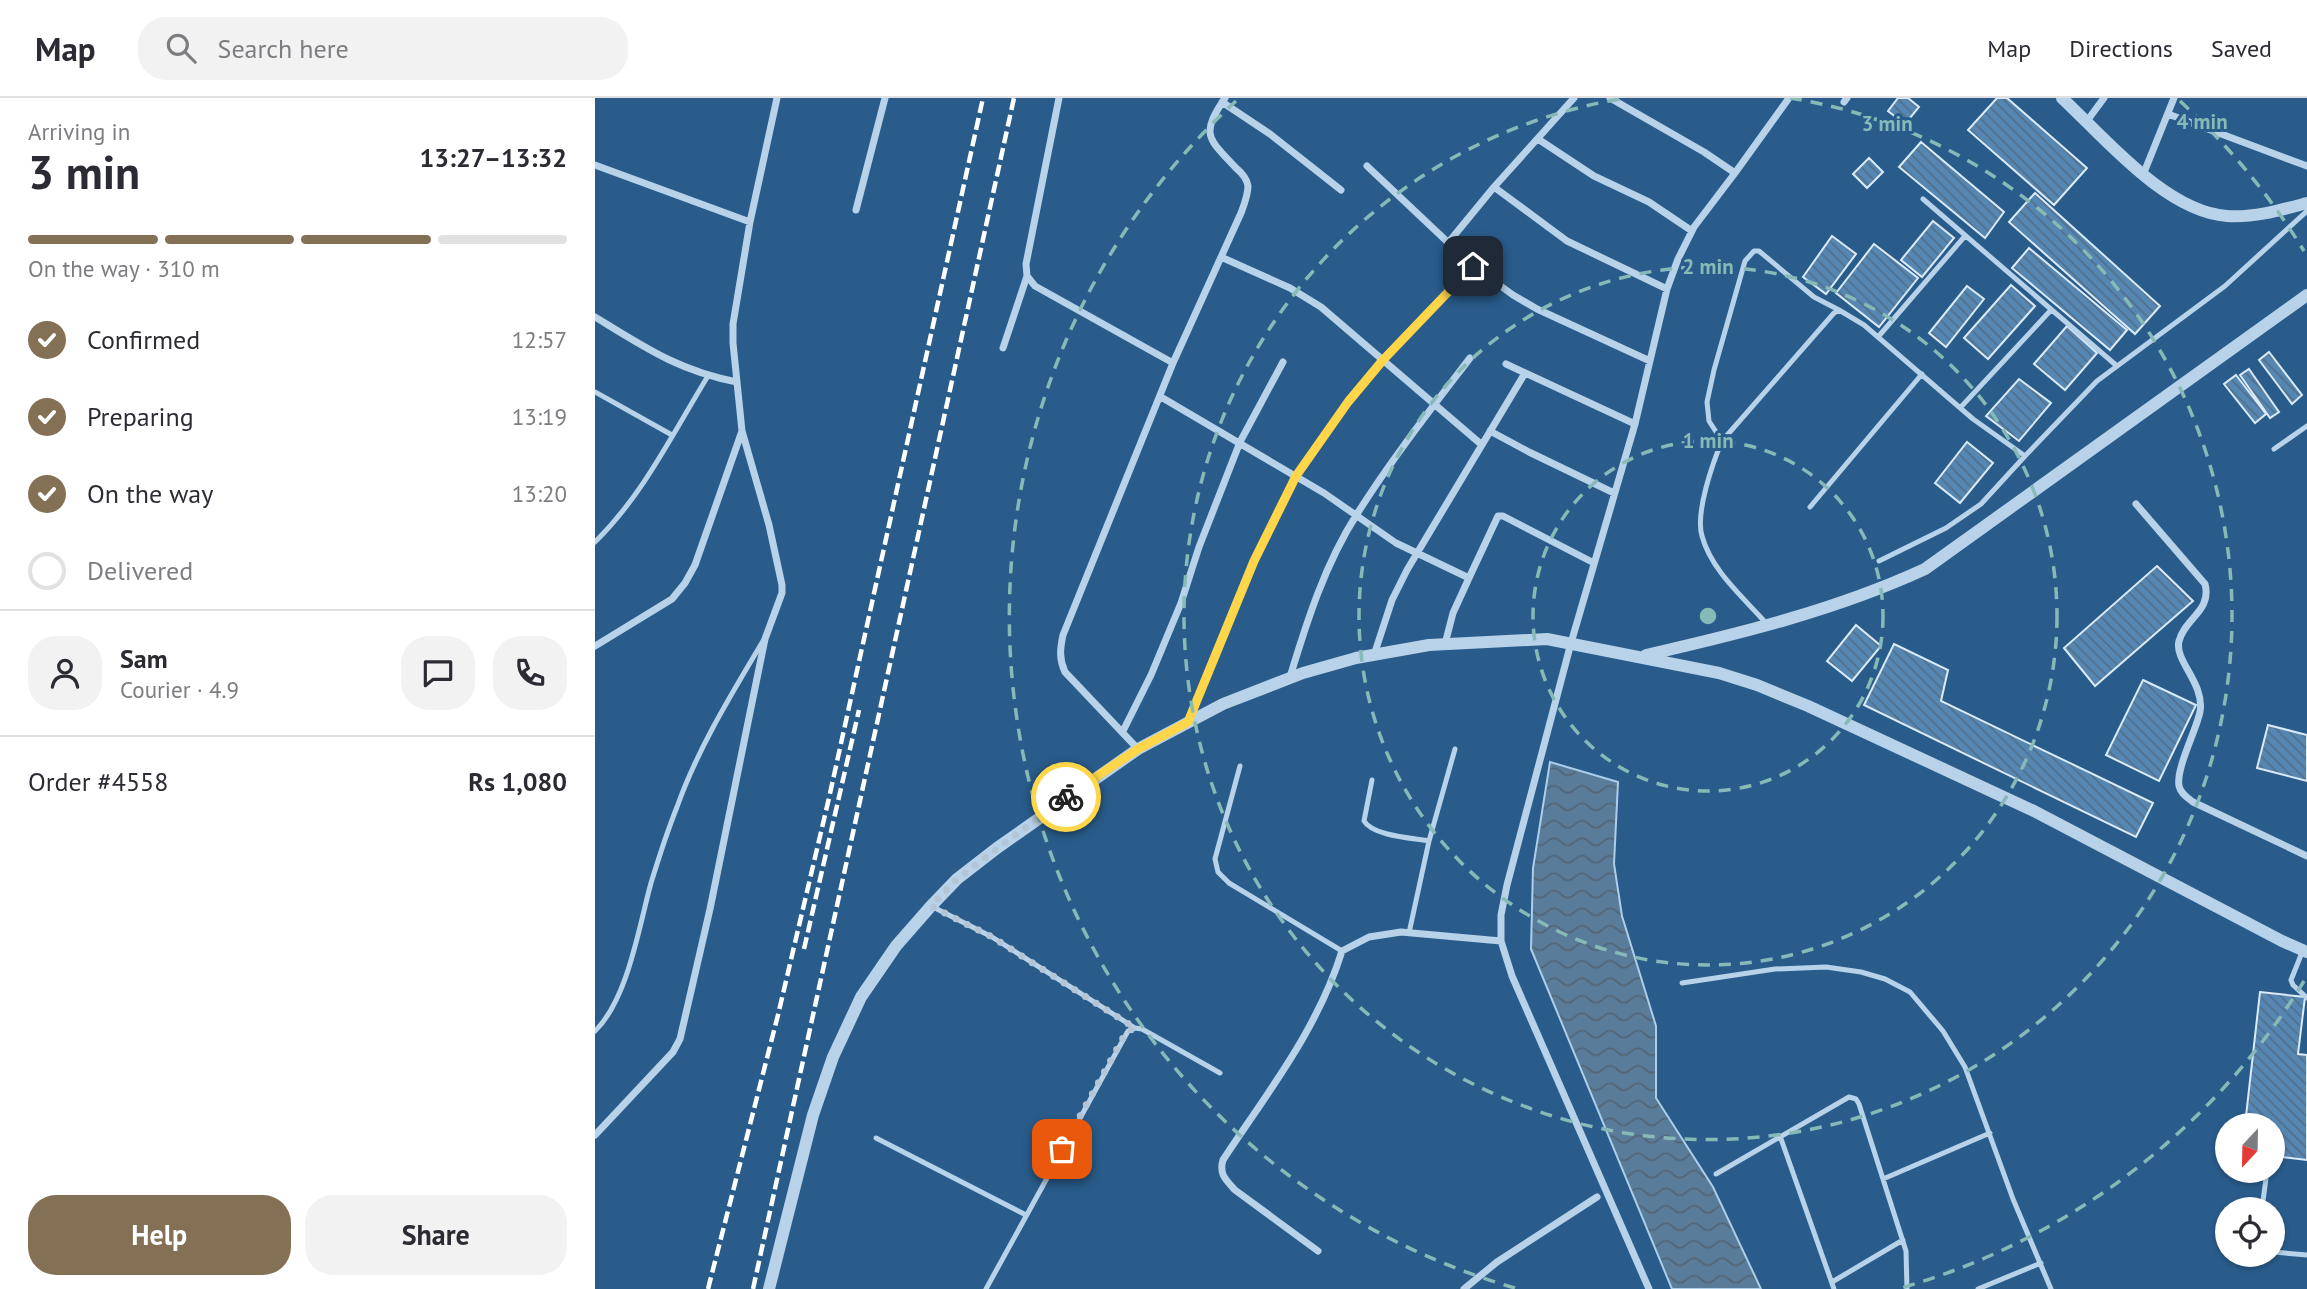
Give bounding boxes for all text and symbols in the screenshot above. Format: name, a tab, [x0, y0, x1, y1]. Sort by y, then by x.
search box	[138, 17, 628, 80]
text: Map	[35, 27, 96, 70]
icon: search	[162, 29, 200, 67]
text: Search here	[218, 32, 349, 65]
text: Map	[1987, 33, 2031, 64]
text: Directions	[2069, 33, 2173, 64]
text: Saved	[2211, 33, 2272, 64]
text: 4 min	[2176, 108, 2228, 135]
text: 3 min	[1861, 110, 1913, 137]
text: Arriving in	[28, 117, 130, 146]
text: 13:27–13:32	[420, 141, 567, 174]
text: 3 min	[28, 142, 140, 202]
pin	[1443, 236, 1503, 296]
icon: home	[1454, 247, 1492, 285]
text: 2 min	[1682, 253, 1734, 280]
text: On the way · 310 m	[28, 254, 220, 283]
icon: check	[28, 321, 66, 359]
text: Confirmed	[87, 323, 200, 356]
text: 12:57	[512, 325, 567, 354]
icon: check	[28, 398, 66, 436]
text: Preparing	[87, 400, 194, 433]
text: 13:19	[512, 402, 567, 431]
text: 1 min	[1682, 427, 1734, 454]
icon: check	[28, 475, 66, 513]
text: On the way	[87, 477, 213, 510]
text: 13:20	[512, 479, 567, 508]
text: Delivered	[87, 554, 193, 587]
centre of rings	[1696, 604, 1720, 628]
button: person	[28, 636, 102, 710]
button: chat	[401, 636, 475, 710]
button: phone	[493, 636, 567, 710]
text: Sam	[120, 642, 168, 675]
text: Courier · 4.9	[120, 675, 239, 704]
courier	[1031, 762, 1101, 832]
text: Order #4558	[28, 765, 168, 798]
text: Rs 1,080	[468, 765, 567, 798]
icon: bike	[1047, 778, 1085, 816]
north arrow	[2215, 1113, 2285, 1183]
map controls	[2215, 1113, 2285, 1267]
pin	[1032, 1119, 1092, 1179]
icon: bag	[1043, 1130, 1081, 1168]
button: Help	[28, 1195, 291, 1275]
button: Share	[305, 1195, 567, 1275]
button: locate	[2215, 1197, 2285, 1267]

